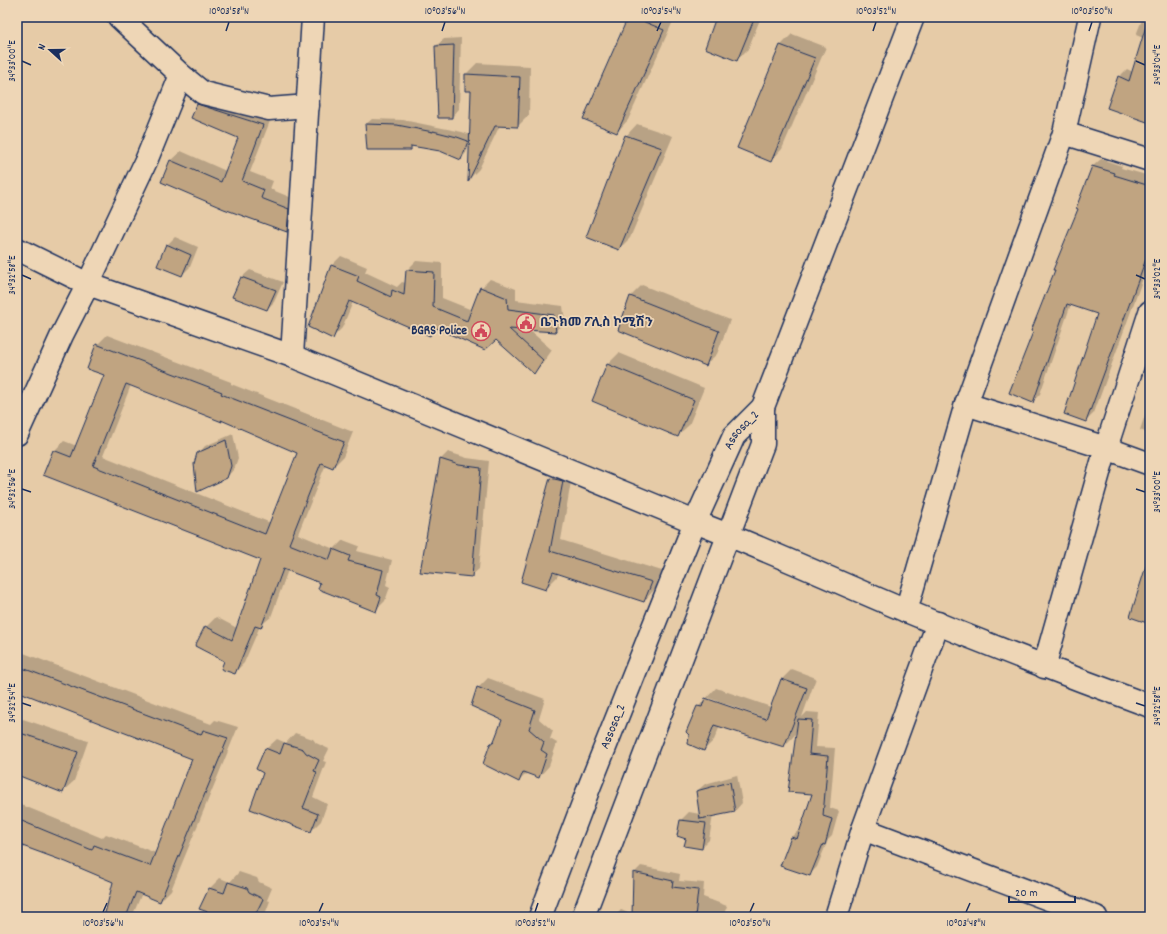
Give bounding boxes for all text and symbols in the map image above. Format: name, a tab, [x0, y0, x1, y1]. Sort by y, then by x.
text: 10°03'58"N	[209, 5, 249, 19]
text: 10°03'56"N	[425, 5, 465, 19]
text: 10°03'54"N	[641, 5, 681, 19]
text: 10°03'52"N	[856, 5, 896, 19]
text: 10°03'50"N	[1071, 5, 1113, 19]
north arrow	[30, 30, 70, 70]
text: 34°33'00"E	[6, 40, 20, 82]
text: N	[34, 41, 51, 53]
text: 34°33'04"E	[1151, 44, 1165, 85]
text: 34°32'58"E	[6, 255, 20, 295]
text: 34°33'02"E	[1151, 258, 1165, 299]
public building icon: ቤጉክመ ፖሊስ ኮሚሽን	[515, 312, 537, 334]
place label: ቤጉክመ ፖሊስ ኮሚሽን	[540, 314, 653, 333]
public building icon: BGRS Police	[470, 320, 492, 342]
place label: BGRS Police	[411, 322, 467, 341]
street label: Assosa_2	[719, 406, 764, 453]
text: 34°32'56"E	[6, 468, 20, 509]
text: 34°33'00"E	[1151, 471, 1165, 513]
text: 34°32'54"E	[6, 683, 20, 723]
text: 34°32'58"E	[1151, 686, 1165, 726]
street label: Assosa_2	[596, 701, 631, 752]
scale bar	[1009, 878, 1075, 904]
text: 20 m	[1015, 885, 1038, 902]
text: 10°03'56"N	[83, 917, 123, 931]
text: 10°03'54"N	[299, 917, 339, 931]
text: 10°03'52"N	[515, 917, 555, 931]
text: 10°03'50"N	[729, 917, 771, 931]
text: 10°03'48"N	[946, 917, 986, 931]

